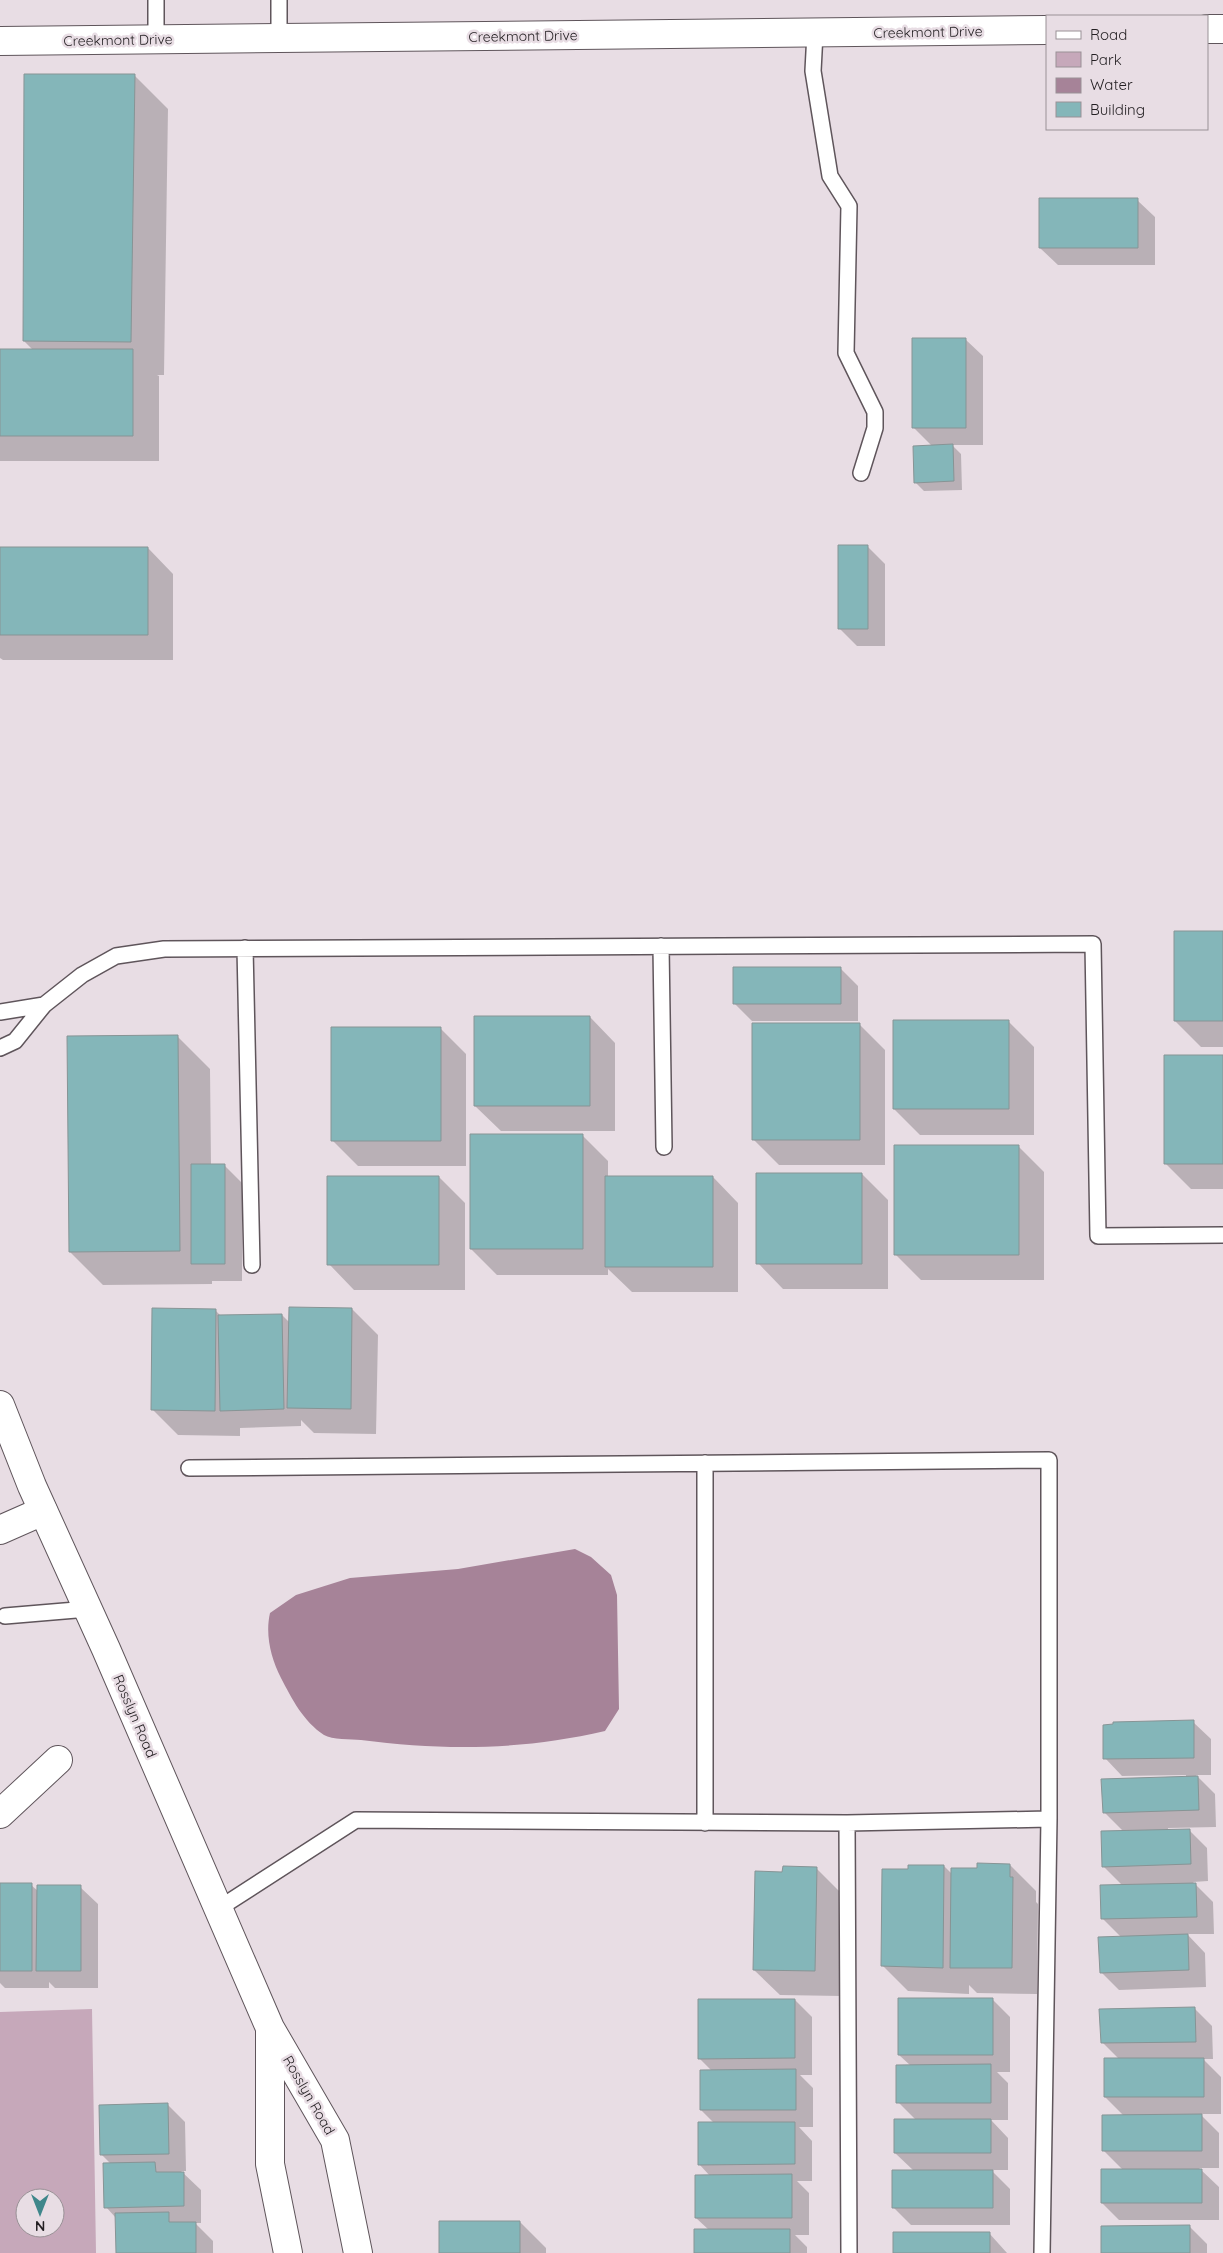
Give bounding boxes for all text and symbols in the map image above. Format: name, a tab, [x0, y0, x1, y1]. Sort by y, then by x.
legend	[1046, 15, 1208, 130]
street label: Creekmont Drive	[873, 22, 983, 42]
text: Road	[1090, 25, 1127, 44]
street label: Creekmont Drive	[468, 26, 578, 46]
street label: Creekmont Drive	[63, 30, 173, 50]
text: Park	[1090, 50, 1122, 69]
text: Water	[1090, 75, 1133, 94]
text: Building	[1090, 100, 1145, 119]
street label: Rosslyn Road	[109, 1672, 161, 1760]
street label: Rosslyn Road	[279, 2052, 339, 2138]
north arrow	[15, 2188, 65, 2238]
text: N	[35, 2217, 45, 2235]

